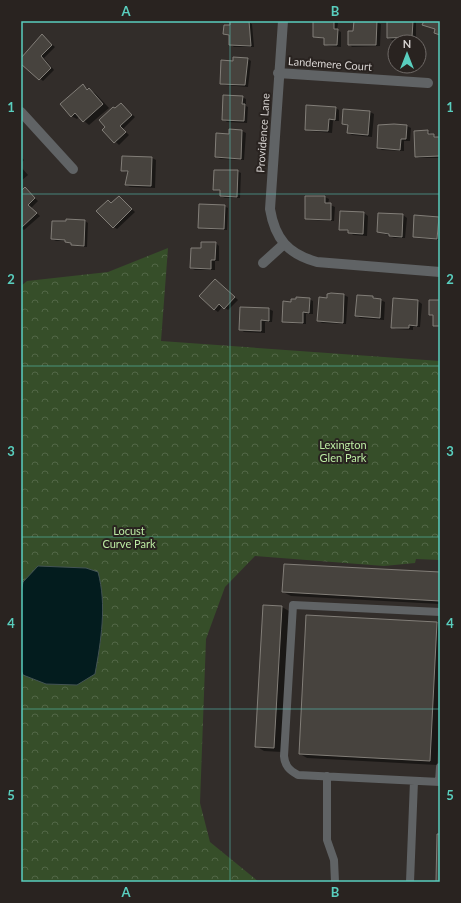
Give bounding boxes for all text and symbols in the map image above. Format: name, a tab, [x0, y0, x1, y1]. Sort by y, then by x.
text: A	[120, 3, 131, 19]
text: B	[331, 3, 340, 19]
north arrow	[387, 34, 427, 74]
text: N	[403, 37, 411, 50]
street label: Landemere Court	[288, 54, 372, 73]
street label: Providence Lane	[253, 93, 272, 173]
text: 1	[7, 99, 15, 115]
text: 1	[446, 99, 454, 115]
text: 2	[7, 271, 15, 287]
text: 2	[446, 271, 454, 287]
park label: Lexington Glen Park	[319, 438, 367, 464]
text: 3	[7, 443, 15, 459]
text: 3	[446, 443, 454, 459]
park label: Locust Curve Park	[102, 524, 156, 550]
text: 4	[7, 615, 15, 631]
text: 4	[446, 615, 454, 631]
text: 5	[7, 787, 15, 803]
text: 5	[446, 787, 454, 803]
text: A	[120, 884, 131, 900]
text: B	[331, 884, 340, 900]

